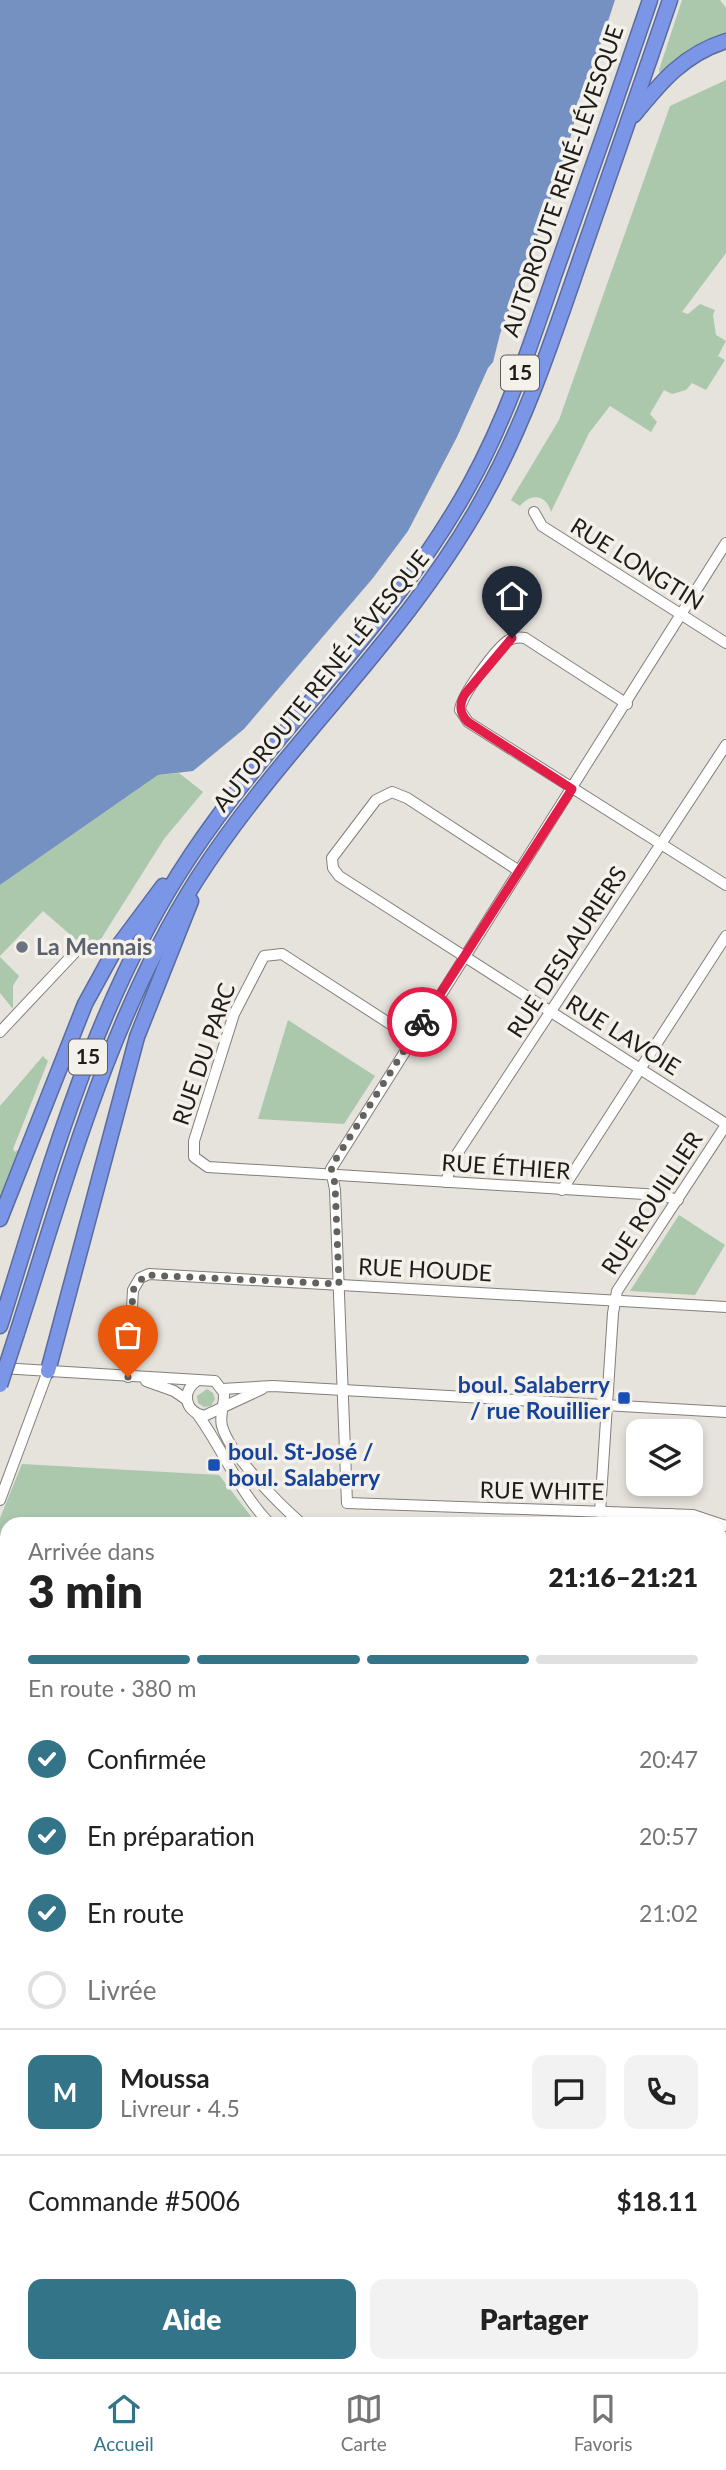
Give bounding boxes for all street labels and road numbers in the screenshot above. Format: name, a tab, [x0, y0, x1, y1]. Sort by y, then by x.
street label: AUTOROUTE RENÉ-LÉVESQUE	[495, 21, 629, 340]
road number: 15	[501, 356, 539, 390]
street label: RUE LONGTIN	[566, 511, 709, 615]
street label: AUTOROUTE RENÉ-LÉVESQUE	[206, 544, 434, 817]
street label: RUE DESLAURIERS	[500, 861, 632, 1042]
street label: RUE DU PARC	[166, 979, 240, 1128]
street label: RUE LAVOIE	[561, 988, 686, 1080]
road number: 15	[69, 1040, 107, 1074]
street label: RUE ROUILLIER	[595, 1125, 708, 1279]
street label: RUE ÉTHIER	[441, 1148, 572, 1185]
street label: RUE HOUDE	[357, 1252, 493, 1286]
street label: RUE WHITE	[479, 1475, 605, 1505]

